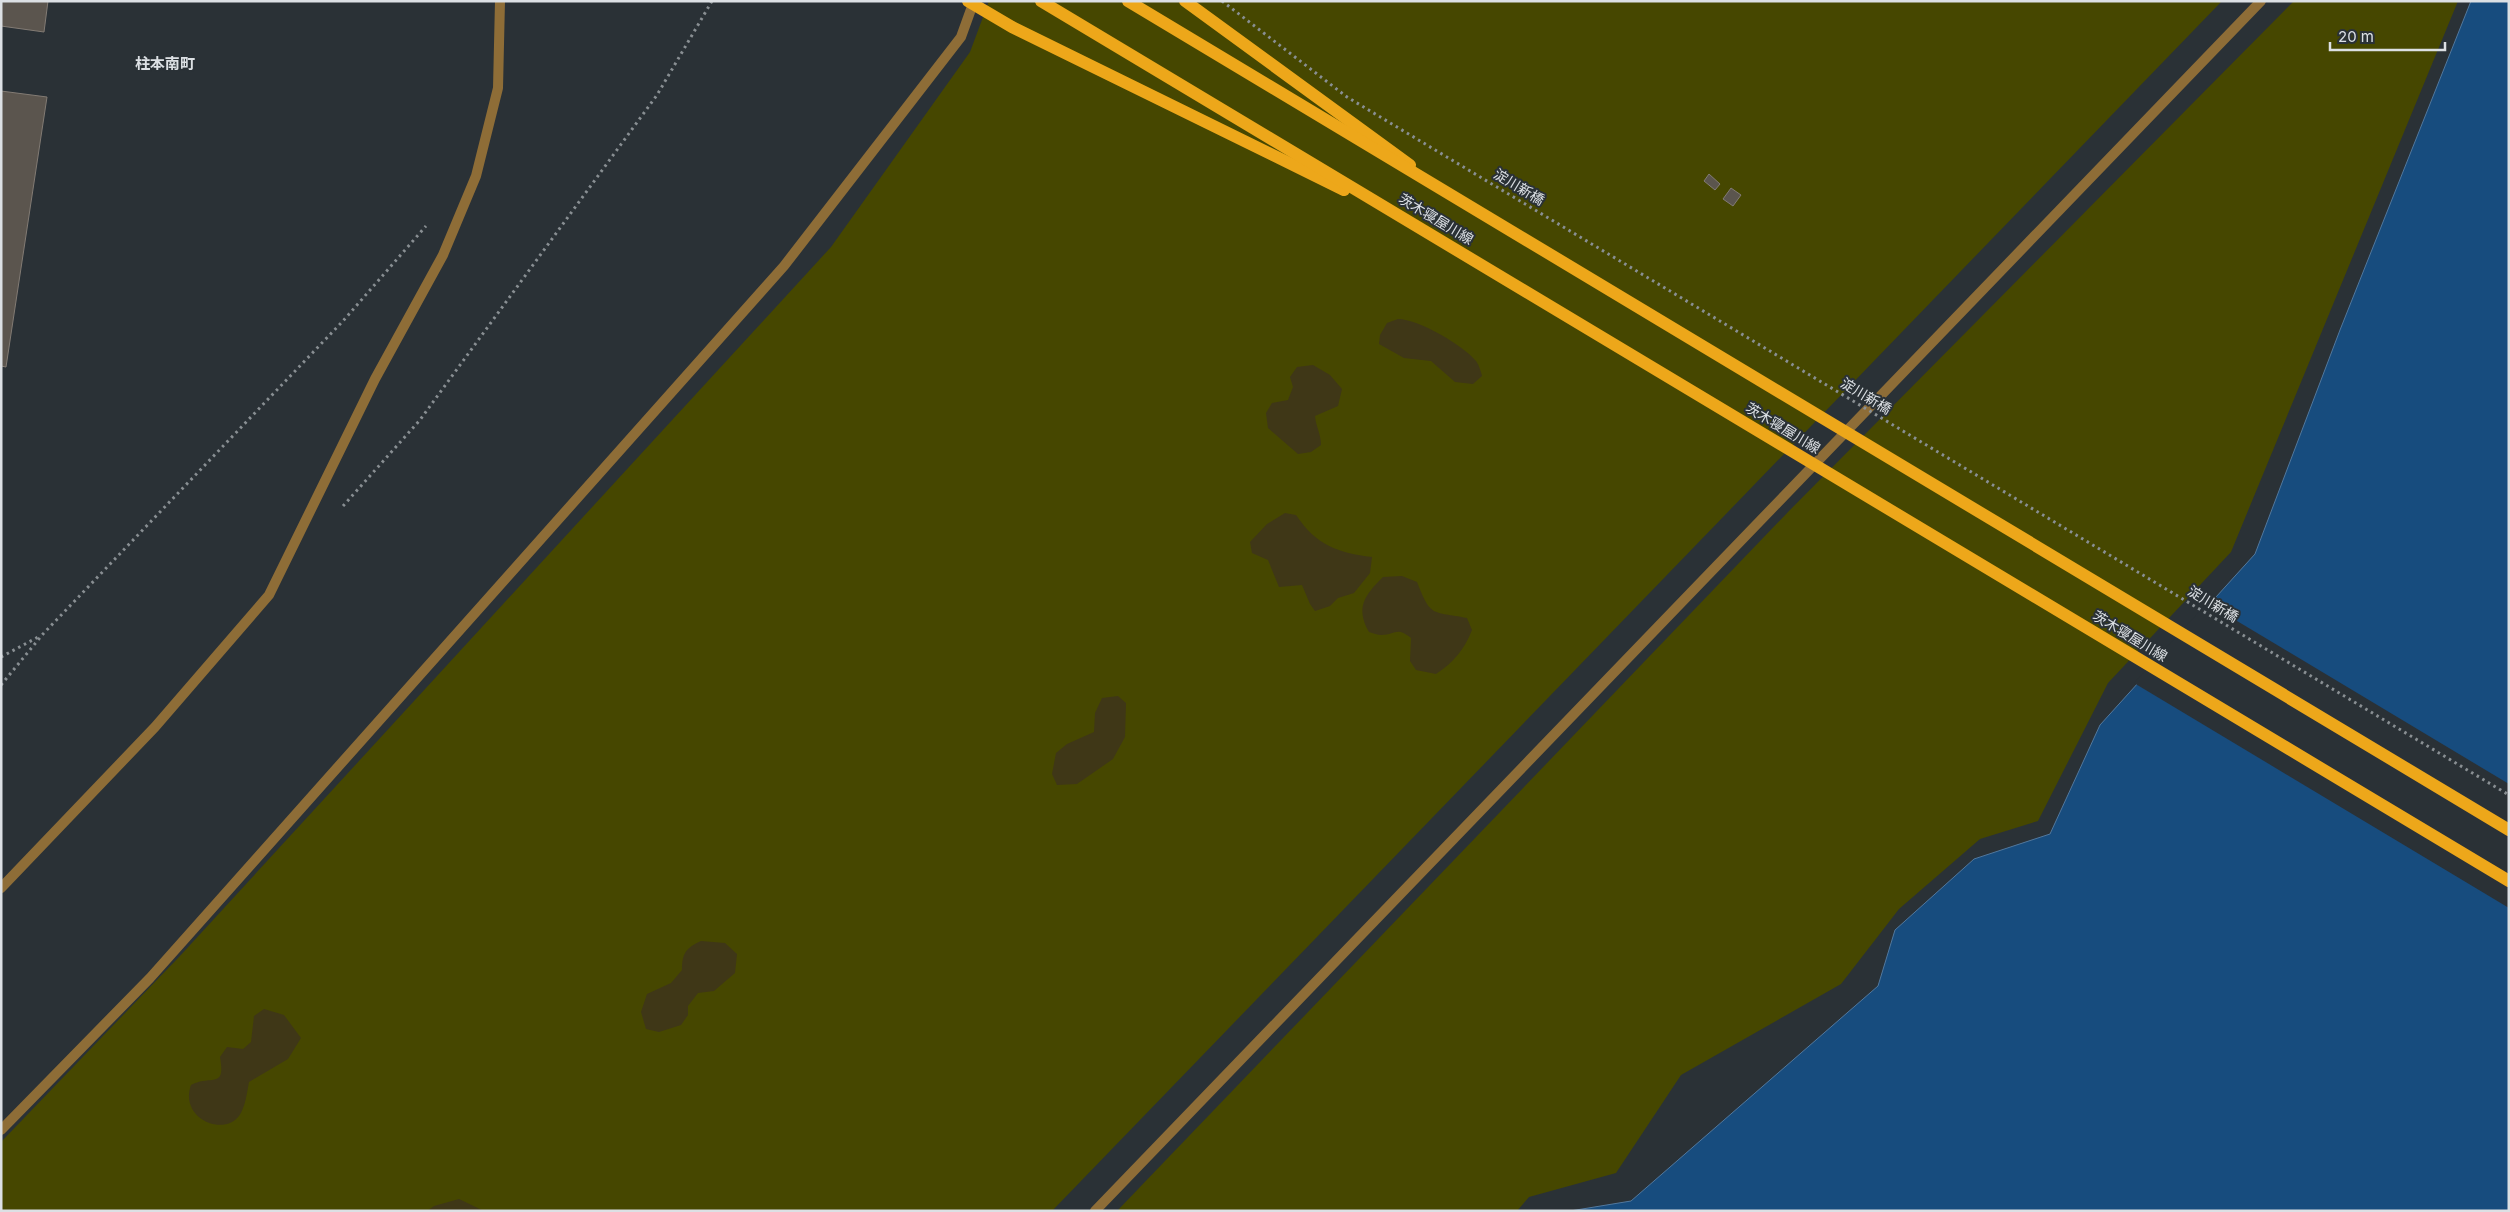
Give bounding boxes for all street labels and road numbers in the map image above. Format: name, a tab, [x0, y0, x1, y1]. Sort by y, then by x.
street label: 淀川新橋	[1491, 165, 1548, 208]
street label: 茨木寝屋川線	[1396, 190, 1477, 247]
street label: 淀川新橋	[1838, 374, 1895, 417]
street label: 茨木寝屋川線	[1743, 399, 1824, 456]
street label: 淀川新橋	[2185, 582, 2242, 625]
street label: 茨木寝屋川線	[2090, 607, 2171, 664]

